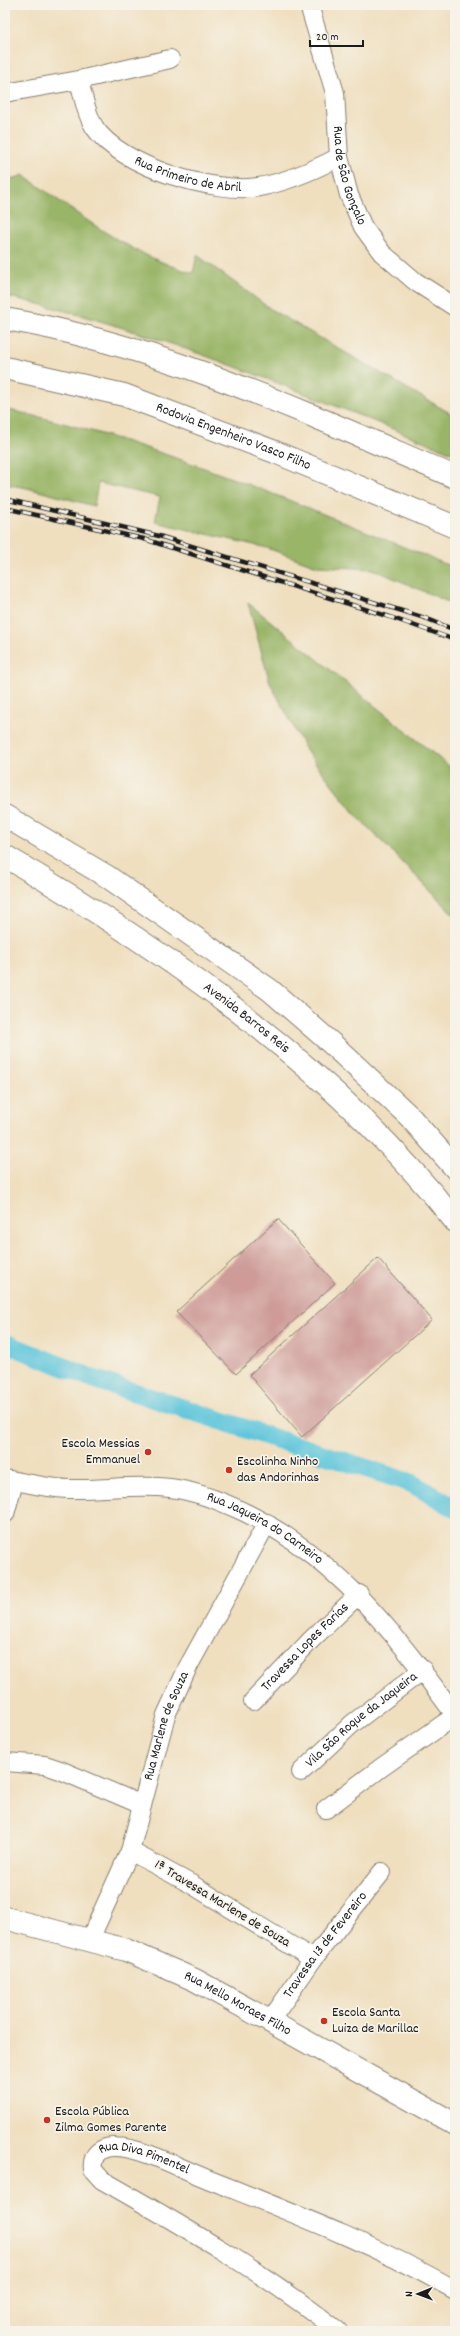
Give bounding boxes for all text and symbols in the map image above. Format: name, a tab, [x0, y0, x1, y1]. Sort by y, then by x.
scale bar	[310, 22, 363, 48]
text: 20 m	[316, 29, 339, 46]
street label: Rua de São Gonçalo	[327, 125, 371, 229]
street label: Rua Primeiro de Abril	[131, 151, 242, 198]
street label: Rodovia Engenheiro Vasco Filho	[153, 398, 314, 476]
street label: Avenida Barros Reis	[199, 978, 294, 1059]
place label: Escola Messias Emmanuel	[62, 1434, 141, 1470]
marker: Escola Messias Emmanuel	[143, 1447, 153, 1457]
place label: Escolinha Ninho das Andorinhas	[237, 1452, 319, 1488]
marker: Escolinha Ninho das Andorinhas	[224, 1465, 234, 1475]
street label: Rua Jaqueira do Carneiro	[204, 1487, 327, 1570]
street label: Travessa Lopes Farias	[257, 1598, 354, 1696]
street label: Vila São Roque da Jaqueira	[301, 1667, 422, 1773]
street label: Rua Marlene de Souza	[139, 1668, 195, 1783]
street label: 1ª Travessa Marlene de Souza	[150, 1855, 294, 1953]
street label: Travessa 13 de Fevereiro	[279, 1888, 373, 2003]
street label: Rua Mello Moraes Filho	[181, 1966, 295, 2041]
place label: Escola Santa Luiza de Marillac	[332, 2003, 419, 2039]
marker: Escola Santa Luiza de Marillac	[319, 2016, 329, 2026]
place label: Escola Pública Zilma Gomes Parente	[55, 2102, 167, 2138]
marker: Escola Pública Zilma Gomes Parente	[42, 2115, 52, 2125]
street label: Rua Diva Pimentel	[95, 2137, 193, 2180]
north arrow	[398, 2274, 438, 2314]
text: N	[402, 2291, 418, 2297]

